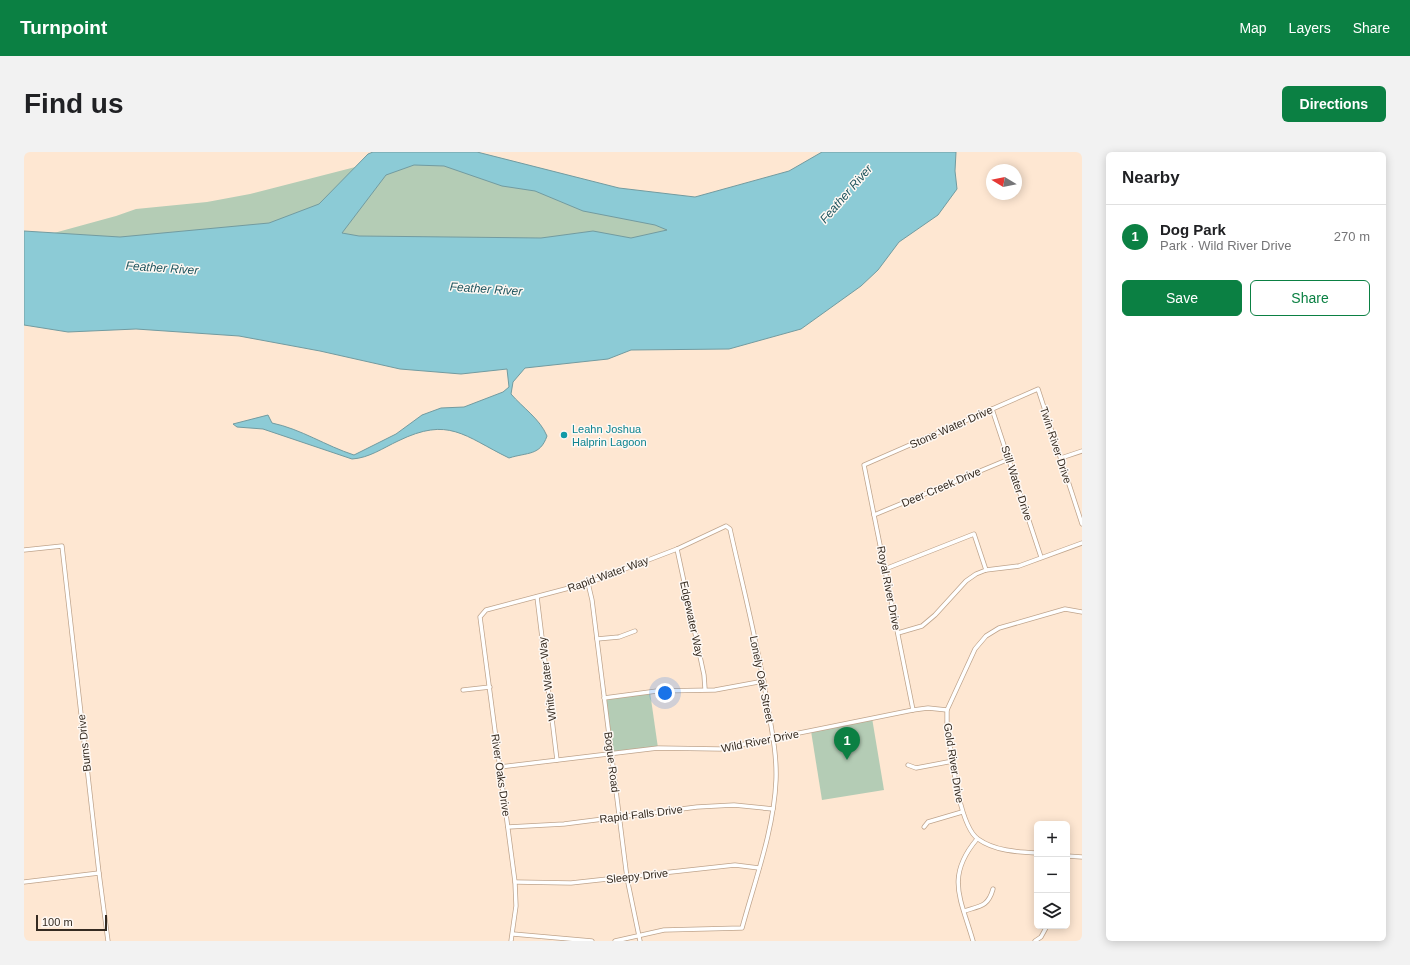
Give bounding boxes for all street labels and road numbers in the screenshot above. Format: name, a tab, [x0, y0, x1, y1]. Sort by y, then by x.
street label: Stone Water Drive	[908, 403, 994, 451]
street label: Twin River Drive	[1038, 405, 1074, 485]
street label: Still Water Drive	[999, 444, 1035, 522]
street label: Deer Creek Drive	[900, 465, 982, 509]
street label: Royal River Drive	[875, 545, 903, 631]
street label: Rapid Water Way	[566, 554, 651, 594]
street label: Edgewater Way	[678, 580, 706, 659]
street label: Lonely Oak Street	[748, 635, 776, 723]
street label: White Water Way	[536, 636, 558, 722]
street label: Burns Drive	[75, 714, 93, 772]
street label: Gold River Drive	[942, 722, 966, 804]
street label: Wild River Drive	[720, 728, 800, 754]
street label: Bogue Road	[602, 731, 622, 793]
street label: River Oaks Drive	[489, 733, 513, 817]
street label: Rapid Falls Drive	[599, 803, 683, 825]
street label: Sleepy Drive	[605, 867, 669, 885]

